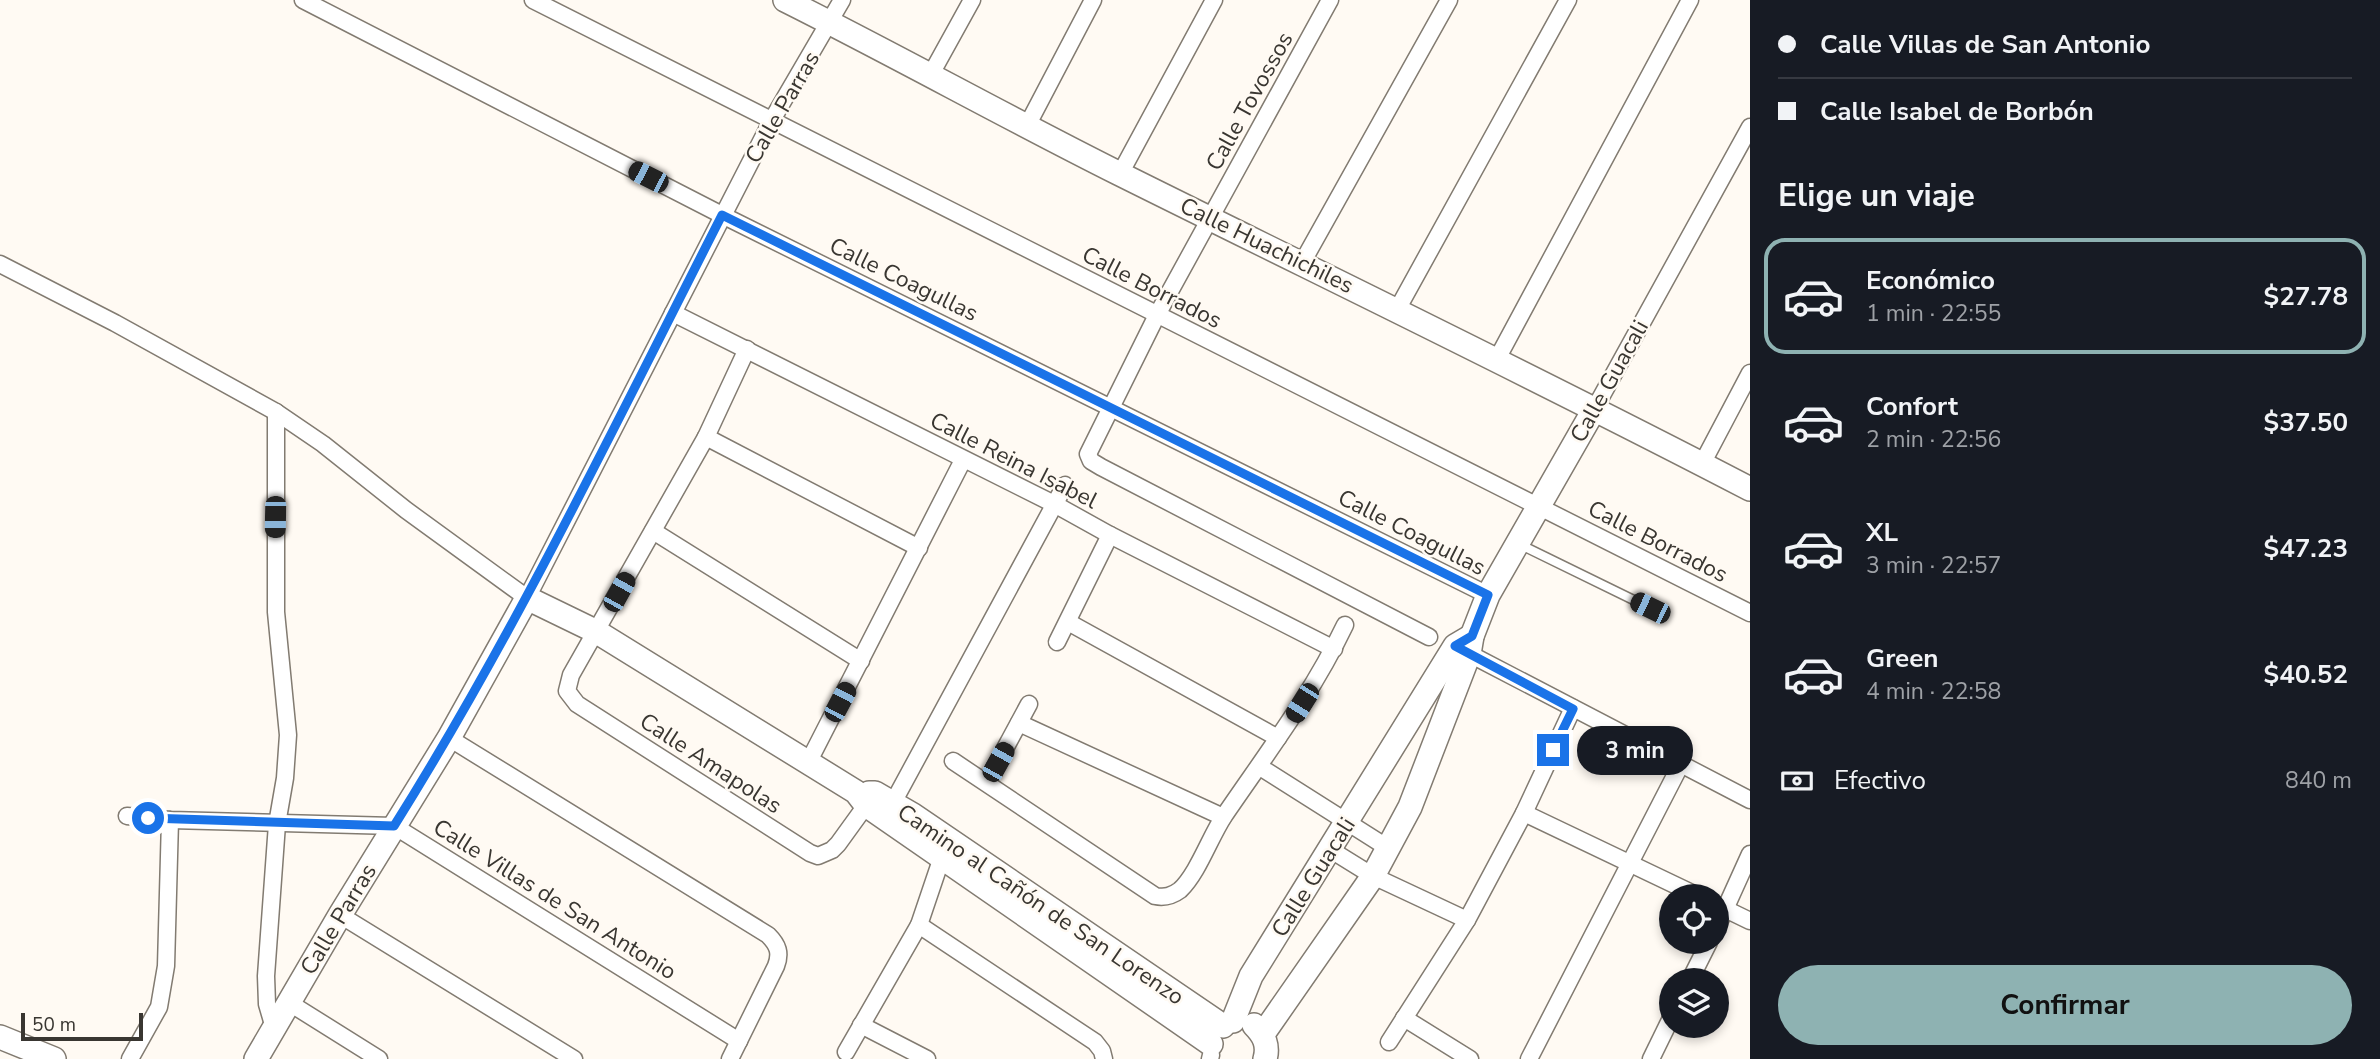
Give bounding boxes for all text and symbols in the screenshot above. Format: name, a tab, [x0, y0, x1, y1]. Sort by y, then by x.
street label: Calle Tovossos	[1199, 26, 1300, 176]
text: Calle Villas de San Antonio	[1820, 27, 2150, 62]
street label: Calle Parras	[738, 45, 827, 169]
text: Calle Isabel de Borbón	[1820, 94, 2094, 129]
car	[625, 158, 672, 196]
text: Elige un viaje	[1778, 174, 1975, 217]
street label: Calle Huachichiles	[1175, 190, 1359, 301]
street label: Calle Coagullas	[824, 230, 983, 329]
street label: Calle Borrados	[1077, 239, 1227, 336]
text: Económico	[1866, 263, 1995, 298]
icon: car	[1782, 265, 1845, 328]
text: $27.78	[2264, 279, 2348, 314]
text: 1 min · 22:55	[1866, 298, 2001, 329]
street label: Calle Guacali	[1563, 314, 1656, 448]
text: Confort	[1866, 389, 1958, 424]
icon: car	[1782, 391, 1845, 454]
street label: Calle Reina Isabel	[925, 405, 1103, 516]
text: $37.50	[2264, 405, 2348, 440]
text: 2 min · 22:56	[1866, 424, 2001, 455]
street label: Calle Coagullas	[1333, 482, 1491, 583]
street label: Calle Borrados	[1583, 493, 1733, 590]
car	[265, 496, 286, 538]
text: XL	[1866, 515, 1898, 550]
icon: car	[1782, 517, 1845, 580]
text: $47.23	[2264, 531, 2348, 566]
text: 3 min · 22:57	[1866, 550, 2001, 581]
car	[600, 569, 639, 615]
car	[1627, 589, 1674, 627]
text: Green	[1866, 641, 1939, 676]
icon: car	[1782, 643, 1845, 706]
text: $40.52	[2264, 657, 2348, 692]
text: 4 min · 22:58	[1866, 676, 2001, 707]
car	[821, 679, 860, 725]
car	[1282, 680, 1323, 726]
street label: Calle Amapolas	[634, 706, 788, 821]
callout: 3 min	[1578, 726, 1693, 774]
route end	[1537, 734, 1569, 766]
text: 3 min	[1605, 735, 1665, 766]
car	[979, 739, 1018, 785]
icon: cash	[1778, 762, 1816, 800]
text: Efectivo	[1834, 763, 1926, 798]
text: 840 m	[2285, 765, 2352, 796]
street label: Camino al Cañón de San Lorenzo	[891, 797, 1190, 1012]
route start	[132, 802, 164, 834]
street label: Calle Villas de San Antonio	[427, 812, 682, 987]
street label: Calle Guacali	[1264, 812, 1363, 943]
street label: Calle Parras	[293, 858, 384, 981]
map controls	[1659, 884, 1729, 1038]
button: locate	[1659, 884, 1729, 954]
button: Confirmar	[1778, 965, 2352, 1045]
button: layers	[1659, 968, 1729, 1038]
scale bar	[21, 1010, 144, 1042]
text: 50 m	[32, 1012, 76, 1038]

